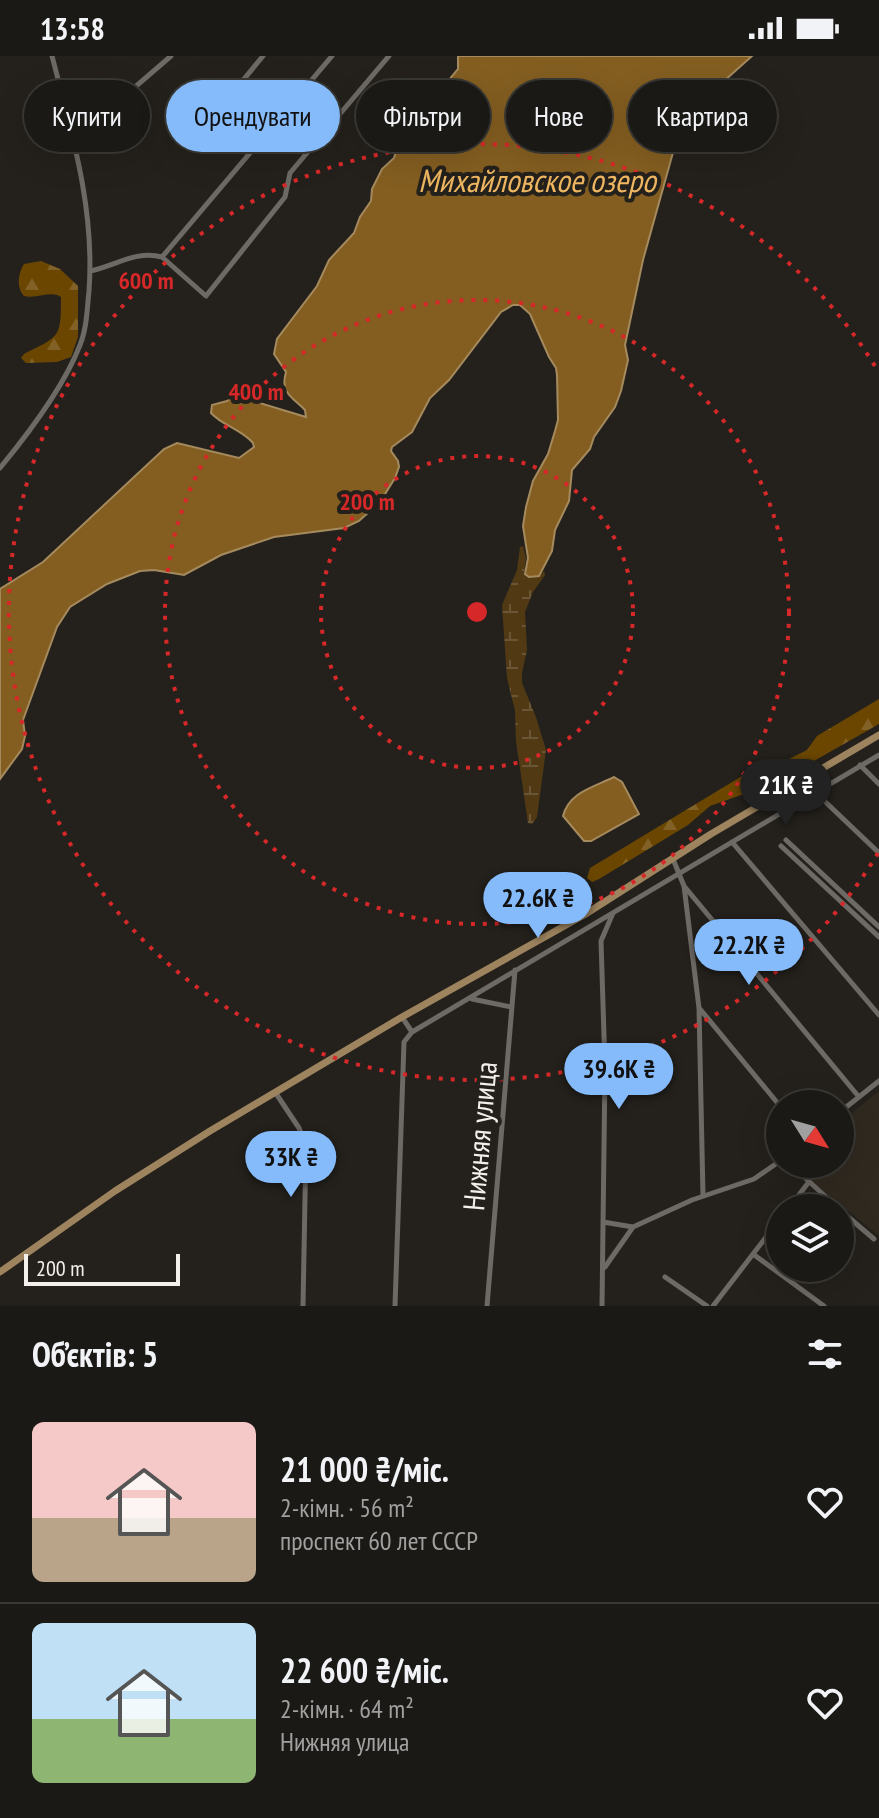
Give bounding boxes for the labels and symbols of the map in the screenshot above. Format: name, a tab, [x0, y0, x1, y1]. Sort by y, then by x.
water label: Михайловское озеро	[418, 159, 658, 201]
text: 600 m	[118, 265, 174, 296]
text: 400 m	[228, 376, 284, 407]
text: 200 m	[339, 486, 395, 517]
centre of rings	[463, 598, 491, 626]
pin: 21K ₴	[730, 759, 842, 827]
pin: 22.6K ₴	[464, 872, 612, 940]
pin: 22.2K ₴	[675, 919, 823, 987]
pin: 39.6K ₴	[545, 1043, 693, 1111]
street label: Нижняя улица	[453, 1060, 505, 1212]
north arrow	[766, 1090, 854, 1178]
pin: 33K ₴	[235, 1131, 347, 1199]
scale bar	[24, 1250, 180, 1286]

